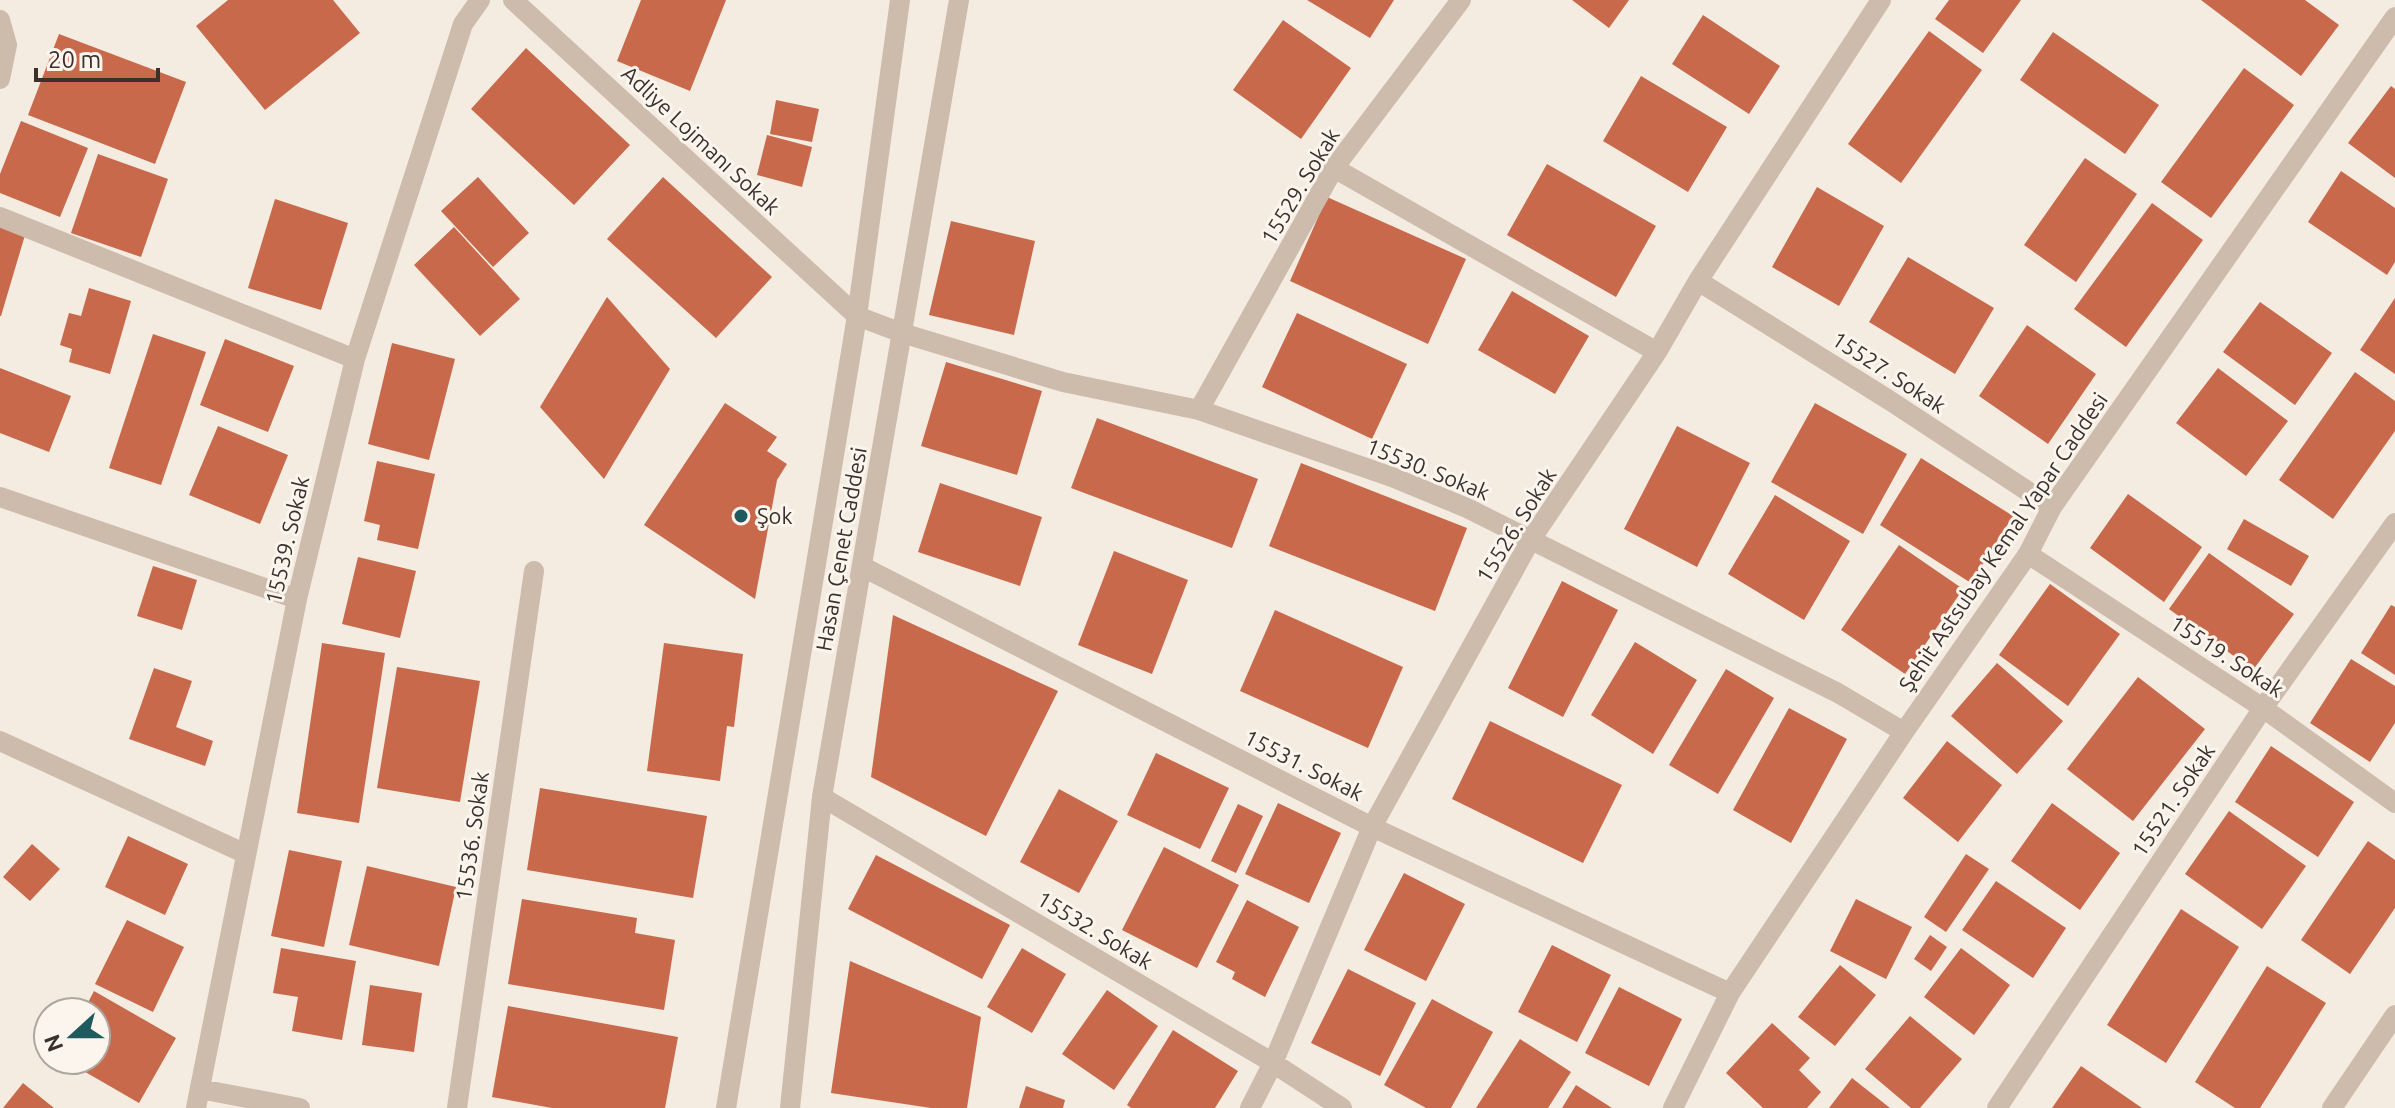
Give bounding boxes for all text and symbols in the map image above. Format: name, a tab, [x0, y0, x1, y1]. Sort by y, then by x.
scale bar	[36, 32, 158, 82]
text: 20 m	[48, 46, 101, 73]
street label: Adliye Lojmanı Sokak	[617, 60, 785, 219]
street label: 15529. Sokak	[1255, 123, 1344, 248]
street label: 15527. Sokak	[1828, 326, 1951, 418]
street label: Şehit Astsubay Kemal Yapar Caddesi	[1893, 388, 2112, 696]
street label: 15530. Sokak	[1363, 433, 1493, 505]
street label: Hasan Çenet Caddesi	[810, 445, 871, 653]
street label: 15526. Sokak	[1470, 463, 1561, 587]
street label: 15539. Sokak	[260, 474, 313, 606]
place label: Şok	[757, 503, 793, 528]
marker: Şok	[732, 507, 750, 525]
street label: 15519. Sokak	[2166, 610, 2289, 702]
street label: 15531. Sokak	[1240, 724, 1368, 805]
street label: 15521. Sokak	[2126, 739, 2219, 861]
street label: 15536. Sokak	[450, 770, 493, 902]
street label: 15532. Sokak	[1033, 885, 1158, 974]
north arrow	[32, 996, 112, 1076]
text: N	[38, 1031, 67, 1055]

